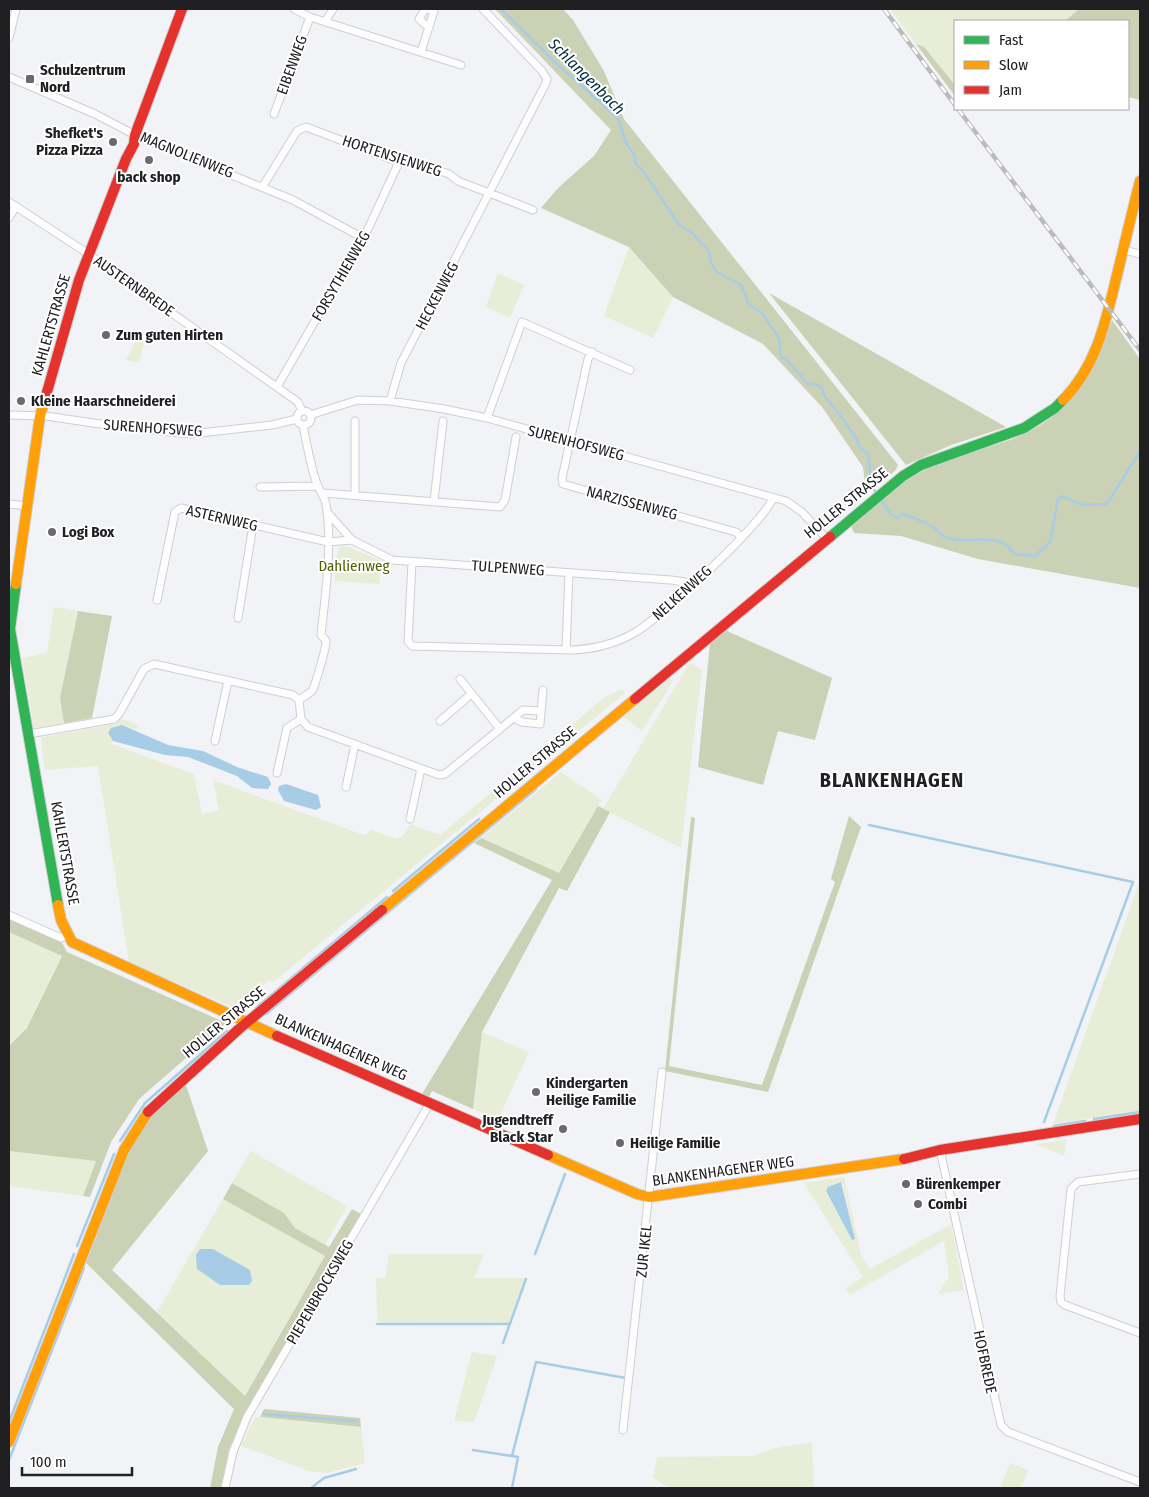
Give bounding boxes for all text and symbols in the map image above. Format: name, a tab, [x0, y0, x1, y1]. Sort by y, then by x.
legend	[954, 20, 1129, 110]
text: Fast	[999, 31, 1023, 49]
street label: EIBENWEG	[273, 33, 311, 97]
water label: Schlangenbach	[544, 34, 629, 118]
text: Slow	[999, 56, 1028, 74]
place label: Schulzentrum Nord	[40, 61, 126, 96]
marker: Schulzentrum Nord	[24, 73, 36, 85]
text: Jam	[999, 81, 1022, 99]
place label: Shefket's Pizza Pizza	[36, 124, 104, 159]
street label: MAGNOLIENWEG	[138, 128, 236, 182]
street label: HORTENSIENWEG	[340, 131, 444, 181]
marker: Shefket's Pizza Pizza	[107, 136, 119, 148]
marker: back shop	[143, 154, 155, 166]
place label: back shop	[117, 168, 181, 186]
street label: FORSYTHIENWEG	[308, 228, 374, 324]
street label: AUSTERNBREDE	[90, 252, 178, 320]
street label: HECKENWEG	[412, 259, 462, 333]
street label: KAHLERTSTRASSE	[28, 272, 74, 378]
place label: Zum guten Hirten	[116, 326, 223, 344]
marker: Zum guten Hirten	[100, 329, 112, 341]
place label: Kleine Haarschneiderei	[31, 392, 176, 410]
marker: Kleine Haarschneiderei	[15, 395, 27, 407]
street label: SURENHOFSWEG	[103, 416, 203, 440]
street label: SURENHOFSWEG	[526, 421, 626, 465]
street label: HOLLER STRASSE	[801, 464, 891, 542]
street label: NARZISSENWEG	[584, 482, 680, 524]
street label: ASTERNWEG	[184, 501, 260, 535]
place label: Logi Box	[62, 523, 115, 541]
marker: Logi Box	[46, 526, 58, 538]
street label: TULPENWEG	[471, 556, 545, 580]
park label: Dahlienweg	[318, 557, 390, 575]
street label: NELKENWEG	[649, 562, 715, 624]
street label: HOLLER STRASSE	[490, 722, 580, 802]
district label: BLANKENHAGEN	[820, 768, 964, 792]
street label: KAHLERTSTRASSE	[47, 800, 83, 906]
street label: HOLLER STRASSE	[179, 982, 269, 1062]
street label: BLANKENHAGENER WEG	[272, 1010, 410, 1084]
place label: Kindergarten Heilige Familie	[546, 1074, 637, 1109]
marker: Kindergarten Heilige Familie	[530, 1086, 542, 1098]
place label: Jugendtreff Black Star	[481, 1111, 554, 1146]
marker: Jugendtreff Black Star	[557, 1123, 569, 1135]
place label: Heilige Familie	[630, 1134, 721, 1152]
marker: Heilige Familie	[614, 1137, 626, 1149]
street label: BLANKENHAGENER WEG	[651, 1152, 795, 1190]
place label: Bürenkemper	[916, 1175, 1001, 1193]
marker: Bürenkemper	[900, 1178, 912, 1190]
place label: Combi	[928, 1195, 967, 1213]
marker: Combi	[912, 1198, 924, 1210]
street label: ZUR IKEL	[632, 1223, 656, 1278]
street label: PIEPENBROCKSWEG	[283, 1236, 357, 1348]
street label: HOFBREDE	[970, 1329, 1000, 1395]
scale bar	[22, 1444, 132, 1476]
text: 100 m	[30, 1453, 67, 1471]

